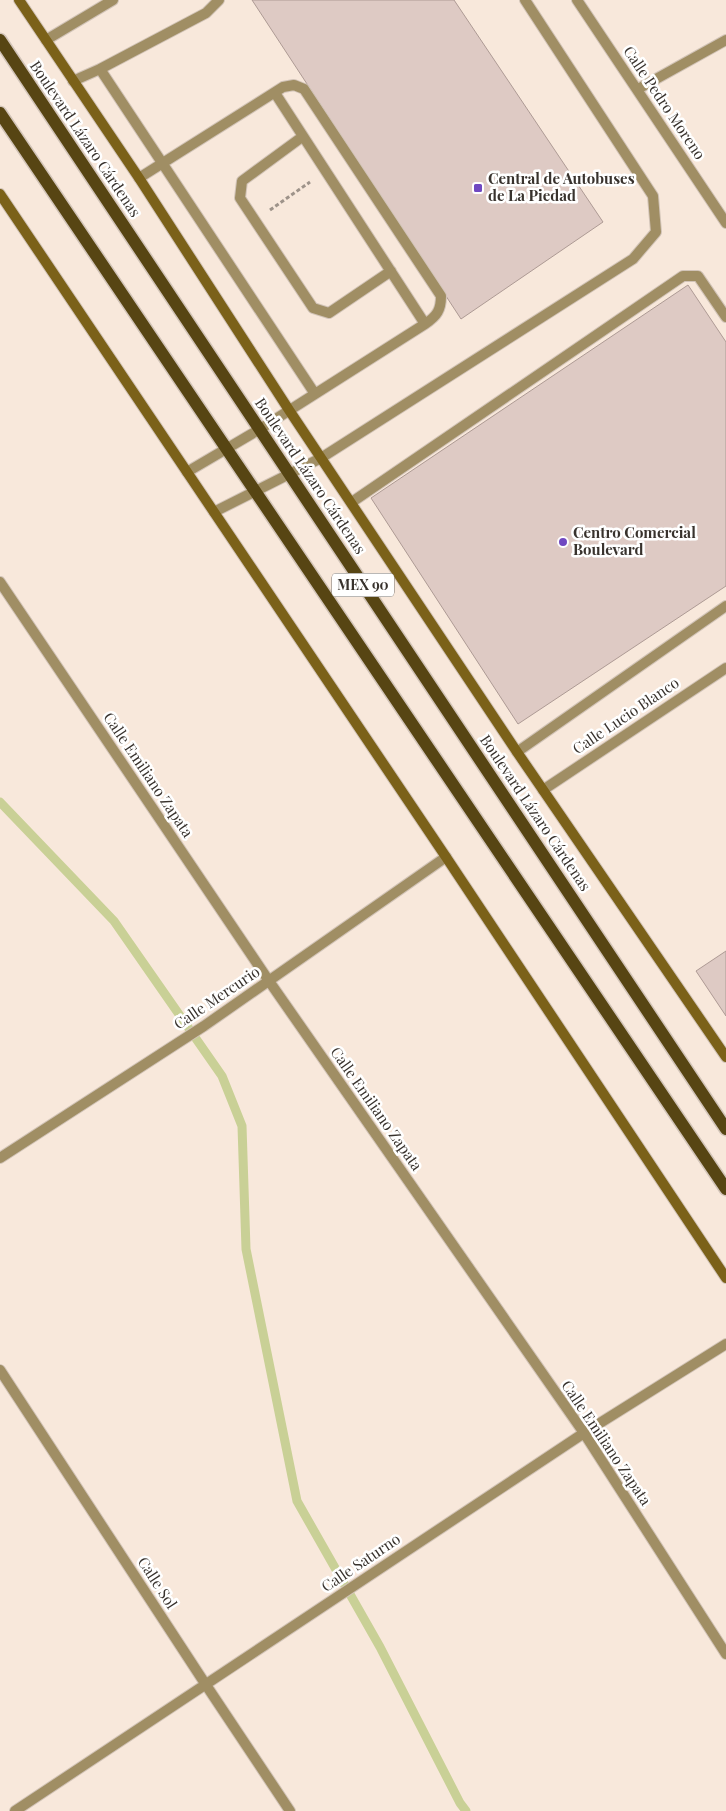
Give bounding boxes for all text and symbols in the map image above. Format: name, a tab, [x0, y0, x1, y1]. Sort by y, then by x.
street label: Calle Pedro Moreno	[619, 42, 710, 163]
street label: Boulevard Lázaro Cárdenas	[26, 56, 146, 220]
place label: Central de Autobuses de La Piedad	[488, 168, 635, 205]
marker: Central de Autobuses de La Piedad	[472, 182, 484, 194]
street label: Boulevard Lázaro Cárdenas	[251, 393, 371, 557]
place label: Centro Comercial Boulevard	[573, 522, 696, 559]
marker: Centro Comercial Boulevard	[557, 536, 569, 548]
road number: MEX 90	[332, 574, 394, 596]
street label: Calle Lucio Blanco	[568, 672, 682, 758]
street label: Calle Emiliano Zapata	[99, 708, 198, 841]
street label: Boulevard Lázaro Cárdenas	[476, 730, 596, 894]
street label: Calle Mercurio	[170, 961, 263, 1033]
street label: Calle Emiliano Zapata	[327, 1043, 427, 1175]
street label: Calle Emiliano Zapata	[557, 1376, 656, 1509]
street label: Calle Saturno	[317, 1528, 404, 1596]
street label: Calle Sol	[134, 1553, 182, 1612]

